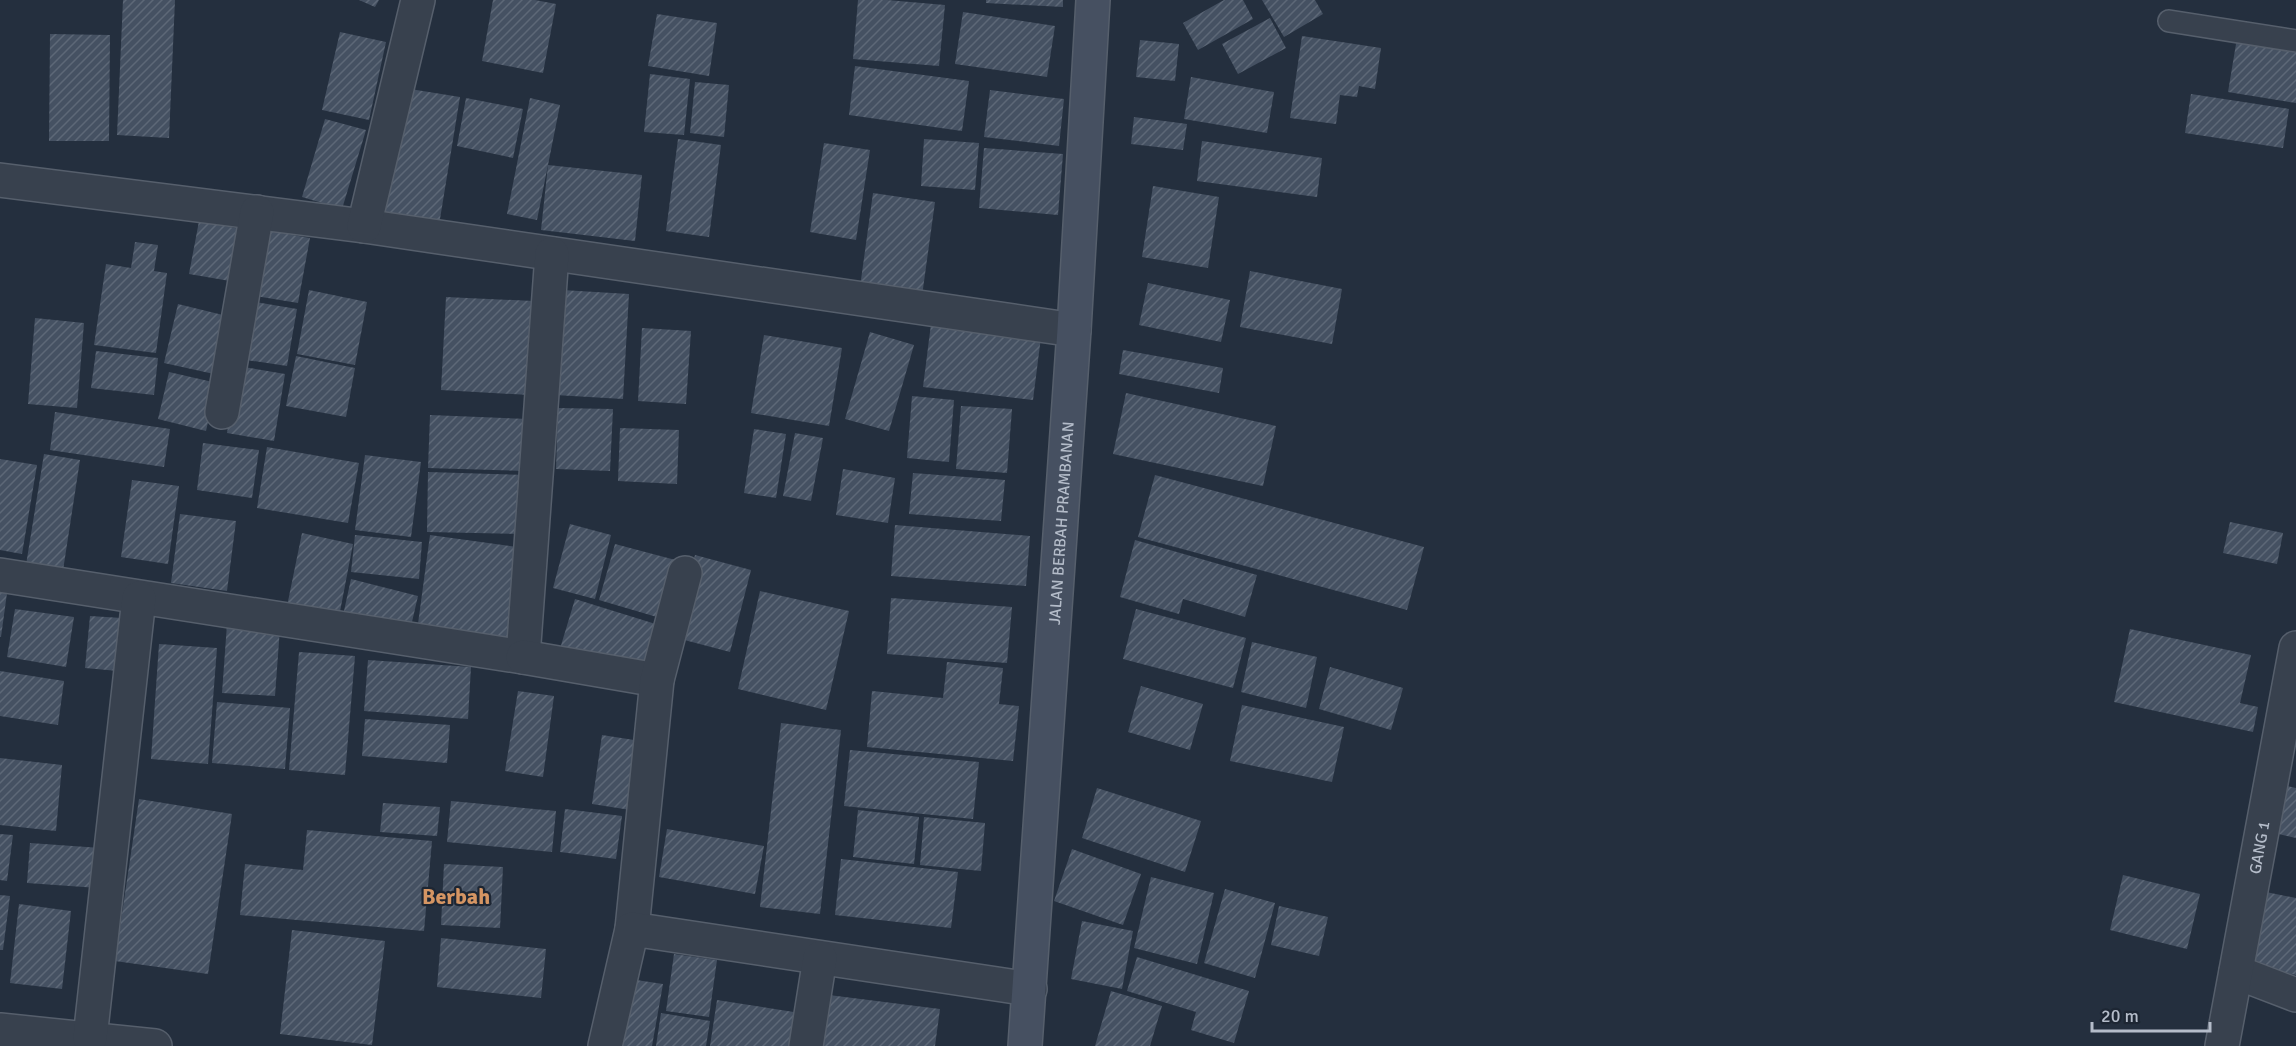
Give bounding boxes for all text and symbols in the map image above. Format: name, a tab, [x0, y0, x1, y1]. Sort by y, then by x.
street label: JALAN BERBAH PRAMBANAN	[1045, 421, 1079, 626]
street label: GANG 1	[2245, 819, 2275, 876]
district label: Berbah	[422, 883, 490, 910]
scale bar	[2092, 995, 2210, 1033]
text: 20 m	[2101, 1005, 2139, 1027]

